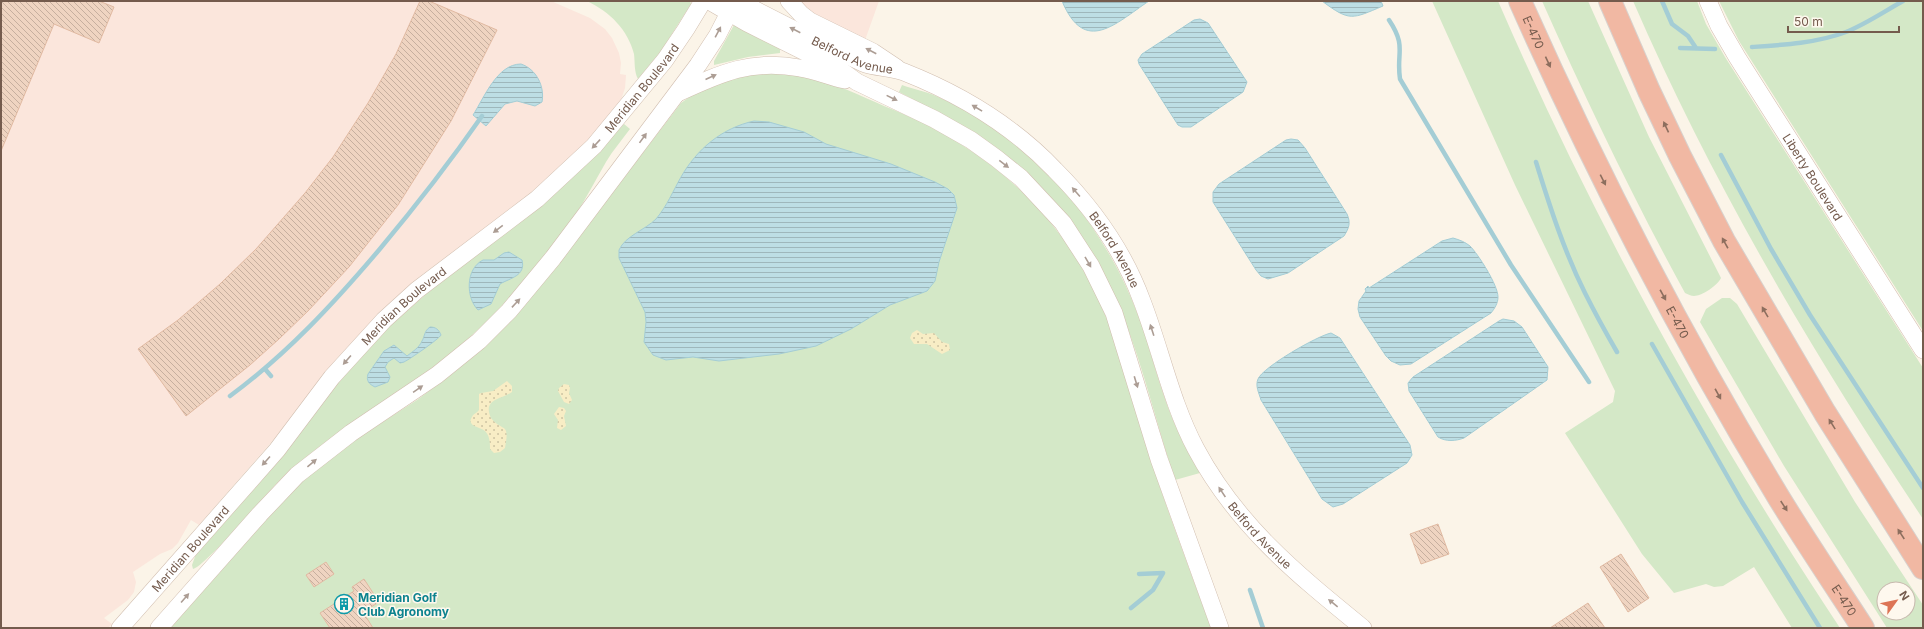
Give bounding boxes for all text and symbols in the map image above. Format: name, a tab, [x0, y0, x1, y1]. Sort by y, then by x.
scale bar	[1788, 8, 1899, 34]
street label: E-470	[1520, 13, 1548, 51]
text: 50 m	[1794, 14, 1823, 29]
one-way arrow	[715, 27, 722, 38]
one-way arrow	[789, 27, 800, 33]
street label: Belford Avenue	[809, 32, 894, 76]
street label: Meridian Boulevard	[601, 40, 682, 135]
one-way arrow	[865, 48, 877, 55]
one-way arrow	[1545, 57, 1551, 68]
one-way arrow	[705, 74, 717, 80]
one-way arrow	[886, 95, 898, 101]
one-way arrow	[971, 105, 983, 112]
one-way arrow	[1663, 122, 1669, 133]
street label: Liberty Boulevard	[1780, 130, 1846, 223]
one-way arrow	[639, 133, 647, 144]
one-way arrow	[591, 139, 600, 149]
one-way arrow	[999, 159, 1010, 168]
one-way arrow	[1600, 174, 1607, 185]
one-way arrow	[1072, 188, 1081, 197]
street label: Belford Avenue	[1086, 208, 1143, 290]
one-way arrow	[492, 225, 503, 233]
one-way arrow	[1722, 237, 1729, 249]
one-way arrow	[1085, 256, 1092, 268]
street label: Meridian Boulevard	[358, 263, 449, 348]
one-way arrow	[1660, 289, 1666, 301]
one-way arrow	[511, 298, 521, 308]
street label: E-470	[1663, 303, 1693, 341]
one-way arrow	[1762, 307, 1769, 318]
one-way arrow	[1149, 323, 1155, 335]
one-way arrow	[342, 354, 351, 365]
one-way arrow	[1133, 377, 1139, 389]
one-way arrow	[413, 385, 424, 393]
one-way arrow	[1714, 388, 1721, 400]
one-way arrow	[1828, 419, 1836, 429]
one-way arrow	[262, 456, 271, 467]
one-way arrow	[306, 458, 317, 467]
one-way arrow	[1218, 487, 1226, 497]
street label: Belford Avenue	[1225, 499, 1295, 572]
one-way arrow	[1780, 501, 1788, 511]
street label: Meridian Boulevard	[148, 502, 232, 595]
one-way arrow	[1897, 529, 1905, 539]
street label: E-470	[1829, 581, 1860, 619]
north arrow	[1876, 581, 1916, 621]
text: N	[1896, 588, 1913, 603]
place label: Meridian Golf Club Agronomy	[358, 590, 450, 619]
one-way arrow	[180, 593, 189, 604]
building icon: Meridian Golf Club Agronomy	[333, 593, 355, 615]
one-way arrow	[1328, 599, 1339, 608]

